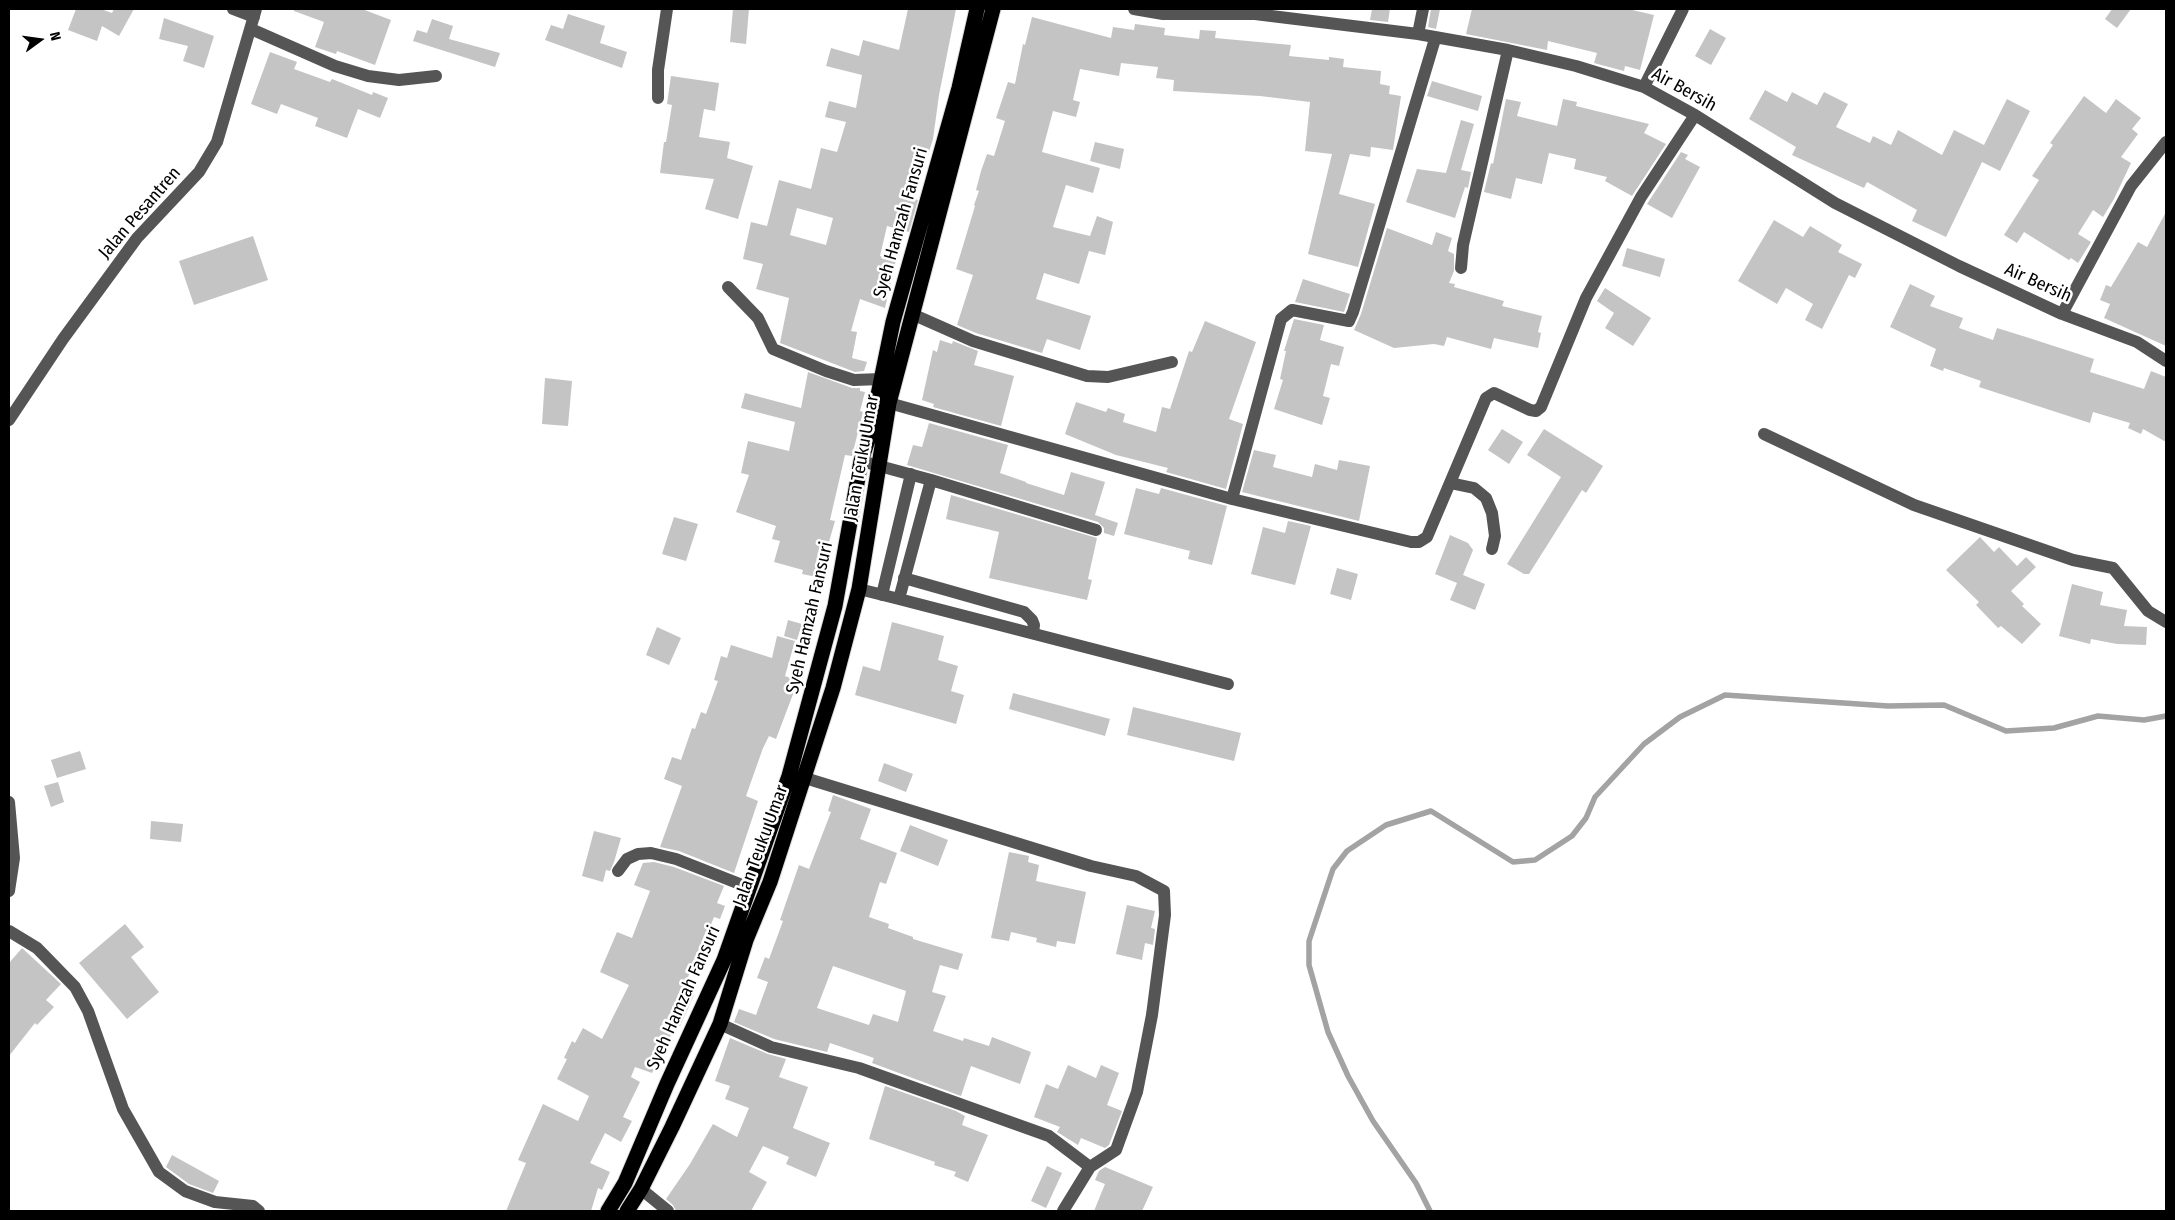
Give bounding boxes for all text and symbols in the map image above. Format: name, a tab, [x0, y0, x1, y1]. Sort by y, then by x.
north arrow	[15, 15, 65, 65]
text: N	[46, 30, 64, 42]
street label: Air Bersih	[1648, 63, 1720, 117]
street label: Syeh Hamzah Fansuri	[869, 145, 933, 301]
street label: Jalan Pesantren	[94, 163, 186, 263]
street label: Air Bersih	[2001, 259, 2075, 307]
street label: Jalan Teuku Umar	[840, 393, 884, 523]
street label: Syeh Hamzah Fansuri	[782, 540, 838, 696]
street label: Jalan Teuku Umar	[729, 782, 793, 910]
street label: Syeh Hamzah Fansuri	[643, 923, 725, 1073]

